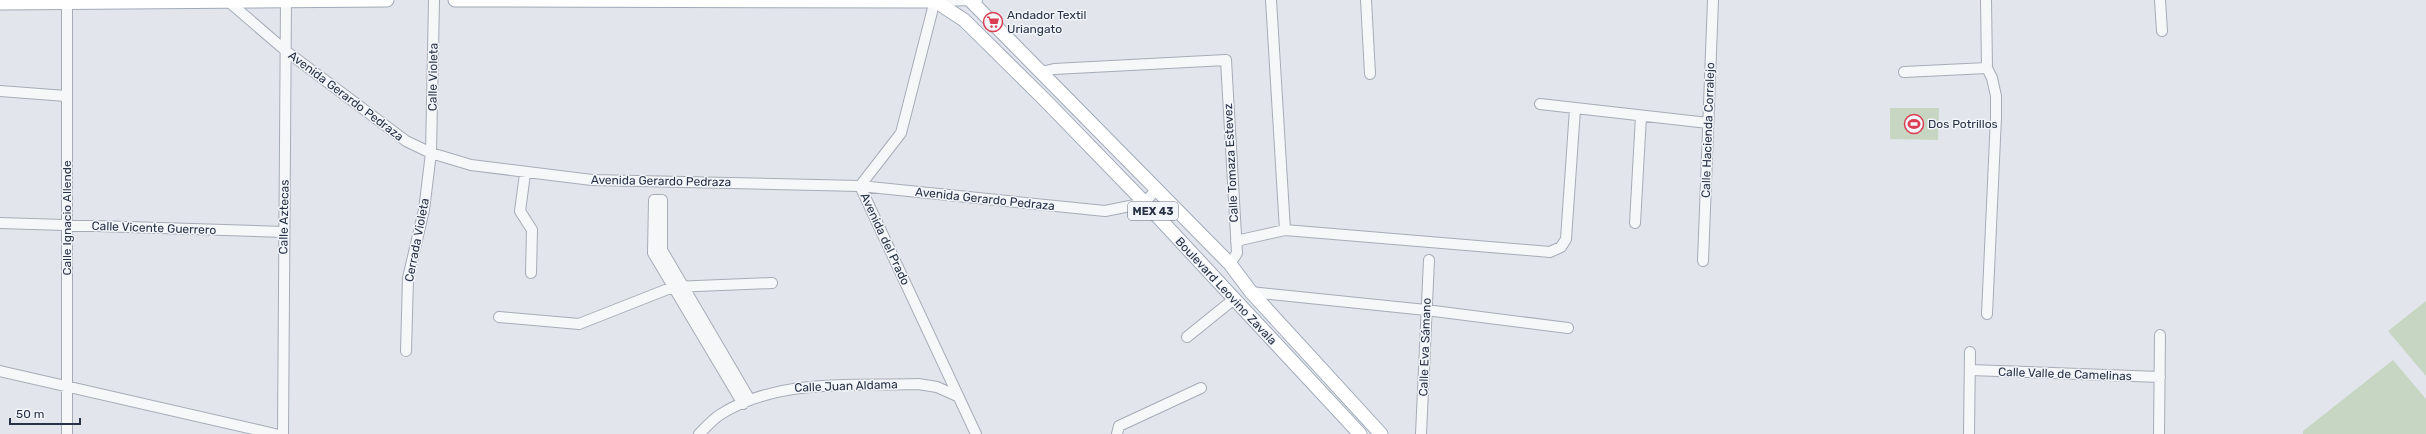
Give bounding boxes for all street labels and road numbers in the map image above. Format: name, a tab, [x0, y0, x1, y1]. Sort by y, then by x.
street label: Calle Violeta	[425, 43, 441, 111]
street label: Avenida Gerardo Pedraza	[286, 48, 406, 144]
street label: Calle Hacienda Corralejo	[1699, 62, 1717, 198]
street label: Calle Tomaza Estevez	[1221, 103, 1241, 223]
street label: Calle Ignacio Allende	[60, 160, 74, 276]
street label: Avenida Gerardo Pedraza	[591, 173, 731, 189]
street label: Calle Aztecas	[276, 180, 292, 254]
street label: Avenida Gerardo Pedraza	[914, 185, 1056, 213]
street label: Avenida del Prado	[857, 191, 913, 287]
street label: Cerrada Violeta	[402, 197, 432, 283]
road number: MEX 43	[1128, 202, 1178, 220]
street label: Calle Vicente Guerrero	[92, 219, 217, 237]
street label: Boulevard Leovino Zavala	[1172, 234, 1280, 348]
street label: Calle Eva Sámano	[1416, 297, 1434, 397]
street label: Calle Valle de Camelinas	[1998, 365, 2132, 383]
street label: Calle Juan Aldama	[794, 377, 898, 395]

